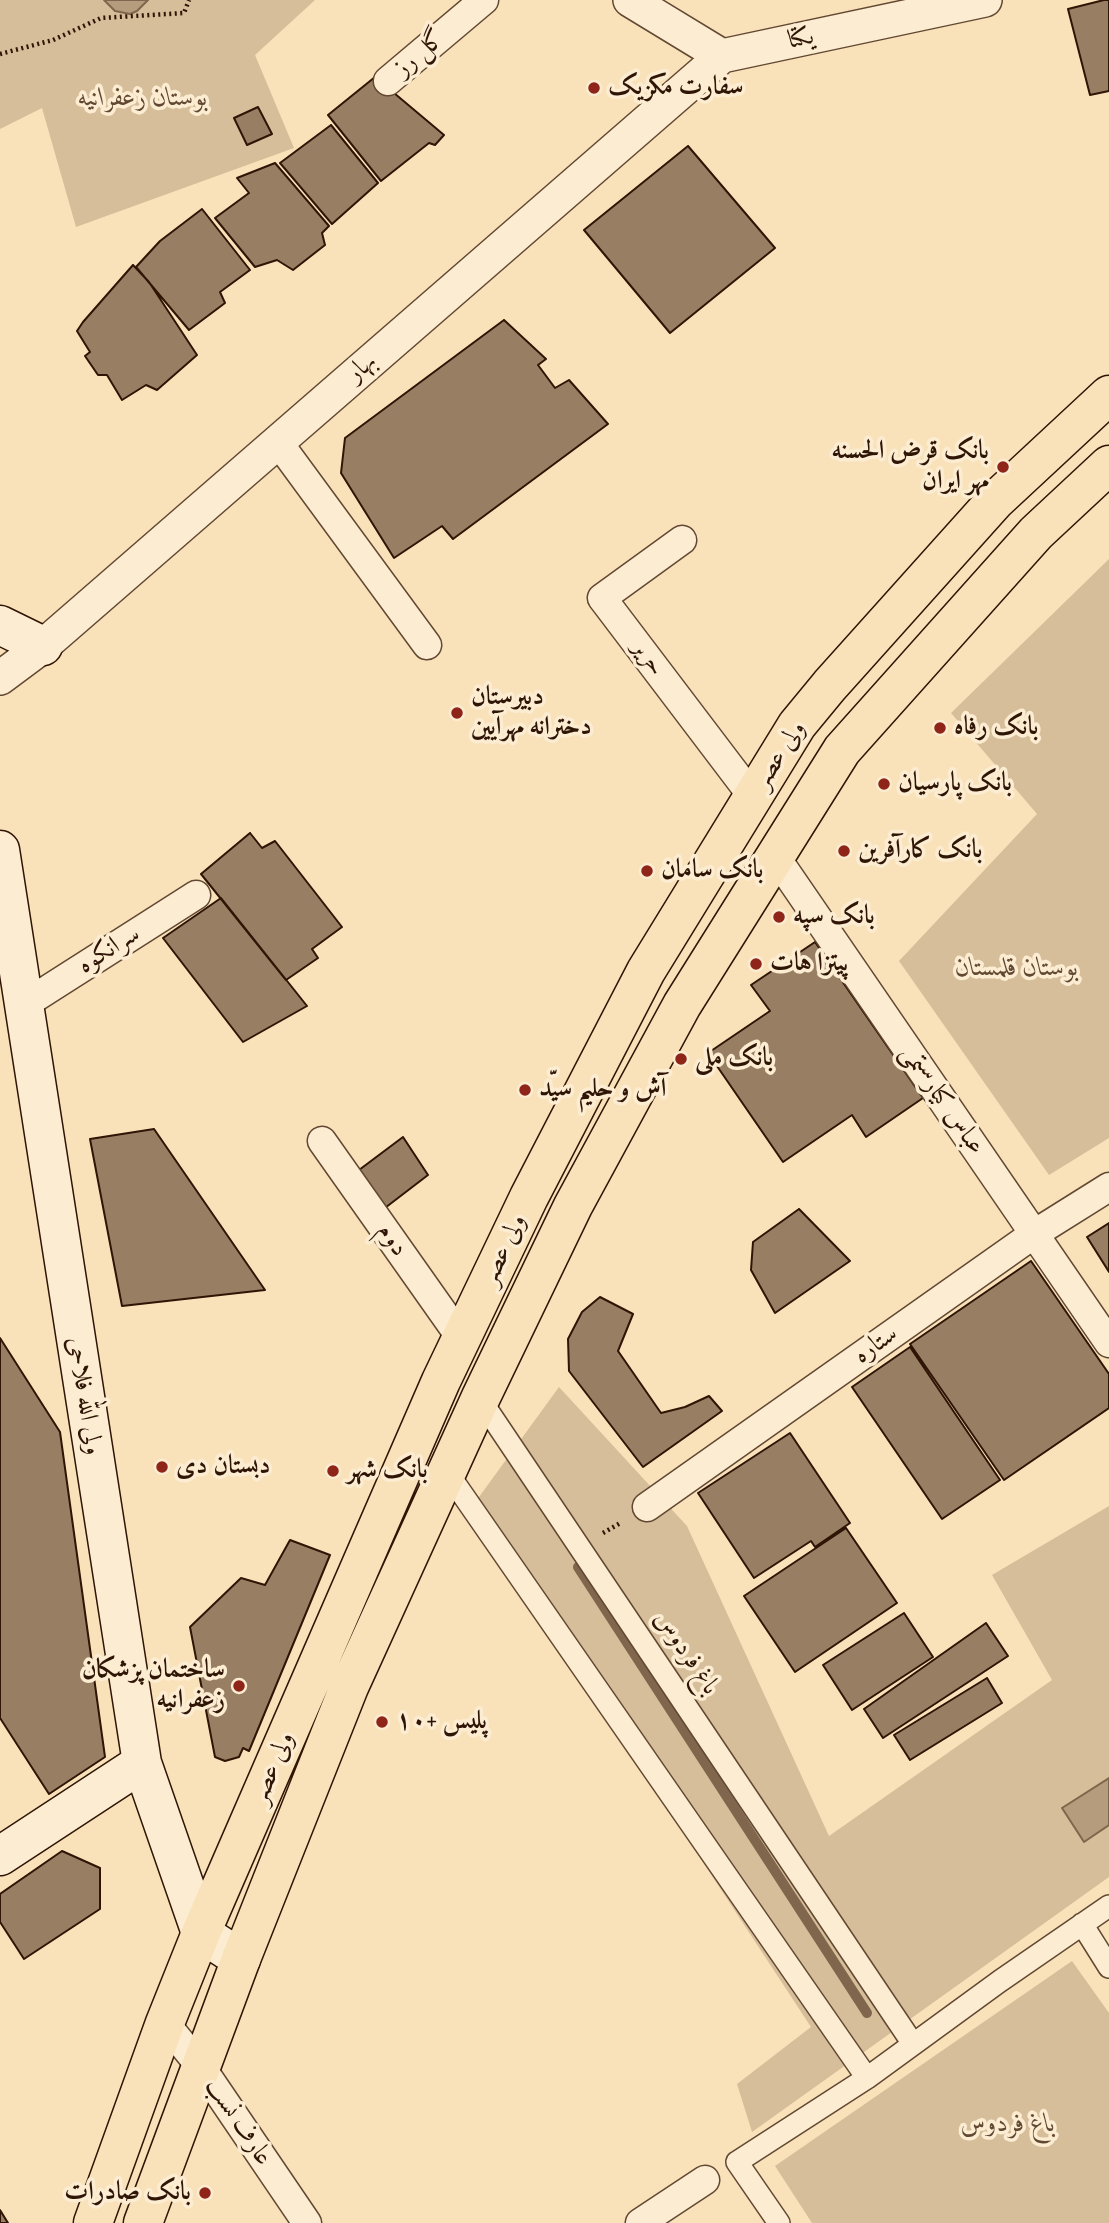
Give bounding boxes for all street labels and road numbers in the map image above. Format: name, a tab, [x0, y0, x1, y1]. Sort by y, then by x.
street label: یکتا	[785, 21, 817, 57]
street label: گل رز	[388, 24, 452, 84]
street label: بهار	[340, 346, 384, 390]
street label: حریر	[624, 634, 672, 682]
street label: ولی عصر	[747, 715, 813, 795]
street label: سرانکوه	[72, 919, 146, 981]
street label: عباس کیارستمی	[893, 1039, 991, 1161]
street label: ولی عصر	[474, 1210, 534, 1290]
street label: دوم	[370, 1217, 414, 1263]
street label: ستاره	[848, 1319, 904, 1371]
street label: ولی‌ الله فلاحی	[59, 1335, 109, 1457]
street label: باغ فردوس	[647, 1605, 725, 1701]
street label: ولی عصر	[244, 1728, 302, 1808]
street label: عارف نسب	[197, 2072, 279, 2172]

